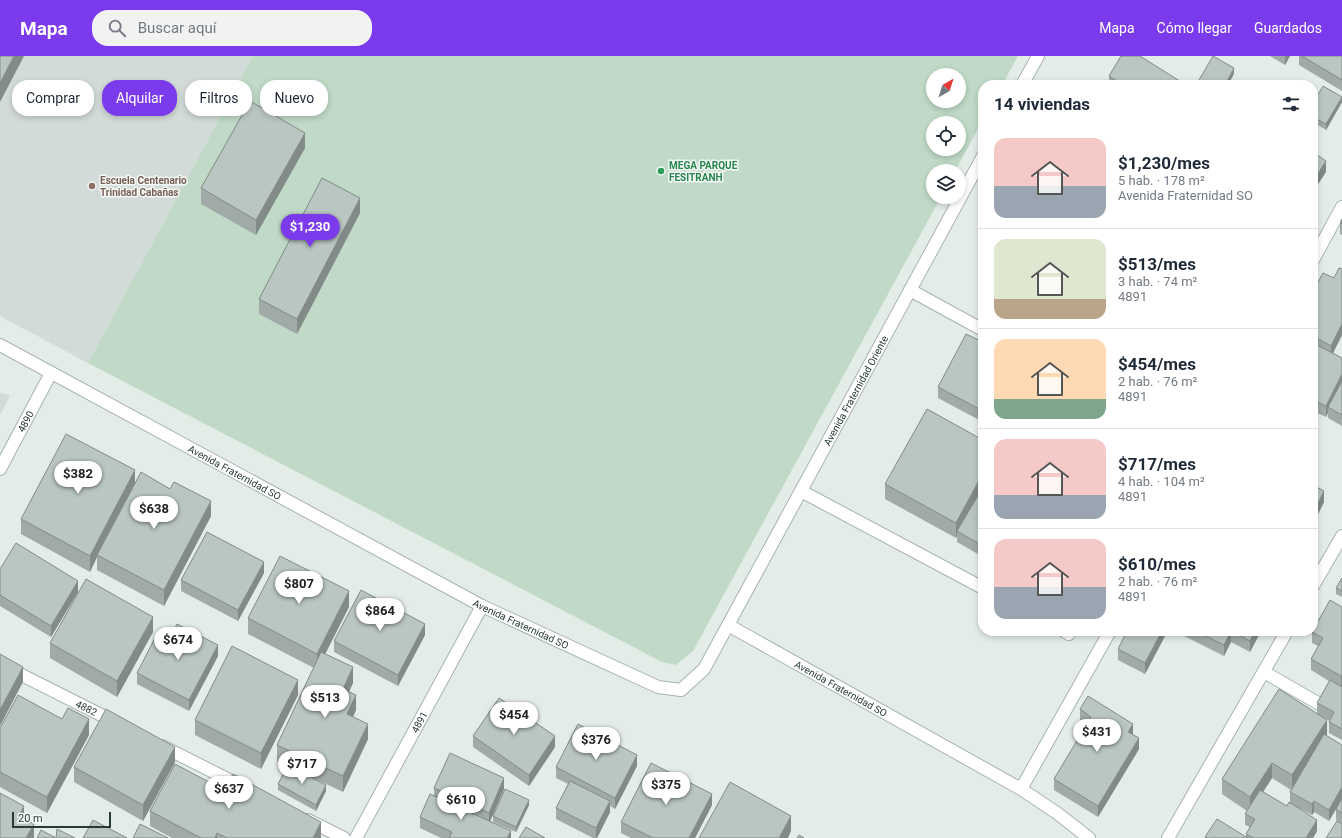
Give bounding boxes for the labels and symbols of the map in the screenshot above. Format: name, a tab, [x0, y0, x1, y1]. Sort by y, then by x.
north arrow	[926, 68, 966, 108]
place label: MEGA PARQUE FESITRANH	[669, 160, 738, 183]
marker: MEGA PARQUE FESITRANH	[656, 166, 666, 176]
place label: Escuela Centenario Trinidad Cabañas	[100, 175, 187, 198]
marker: Escuela Centenario Trinidad Cabañas	[87, 181, 97, 191]
pin: $1,230	[277, 214, 343, 248]
street label: Avenida Fraternidad Oriente	[822, 334, 890, 447]
street label: 4890	[16, 409, 36, 434]
street label: Avenida Fraternidad SO	[186, 443, 283, 502]
pin: $382	[54, 461, 102, 495]
pin: $638	[130, 496, 178, 530]
pin: $807	[275, 571, 323, 605]
street label: Avenida Fraternidad SO	[471, 597, 570, 651]
pin: $864	[356, 598, 404, 632]
pin: $674	[154, 627, 202, 661]
street label: Avenida Fraternidad SO	[793, 659, 889, 719]
pin: $513	[301, 685, 349, 719]
street label: 4882	[74, 698, 99, 718]
pin: $454	[490, 702, 538, 736]
street label: 4891	[409, 710, 430, 735]
pin: $431	[1073, 719, 1121, 753]
pin: $376	[572, 727, 620, 761]
pin: $717	[278, 751, 326, 785]
pin: $375	[642, 772, 690, 806]
pin: $637	[205, 776, 253, 810]
pin: $610	[437, 787, 485, 821]
scale bar	[12, 810, 111, 829]

